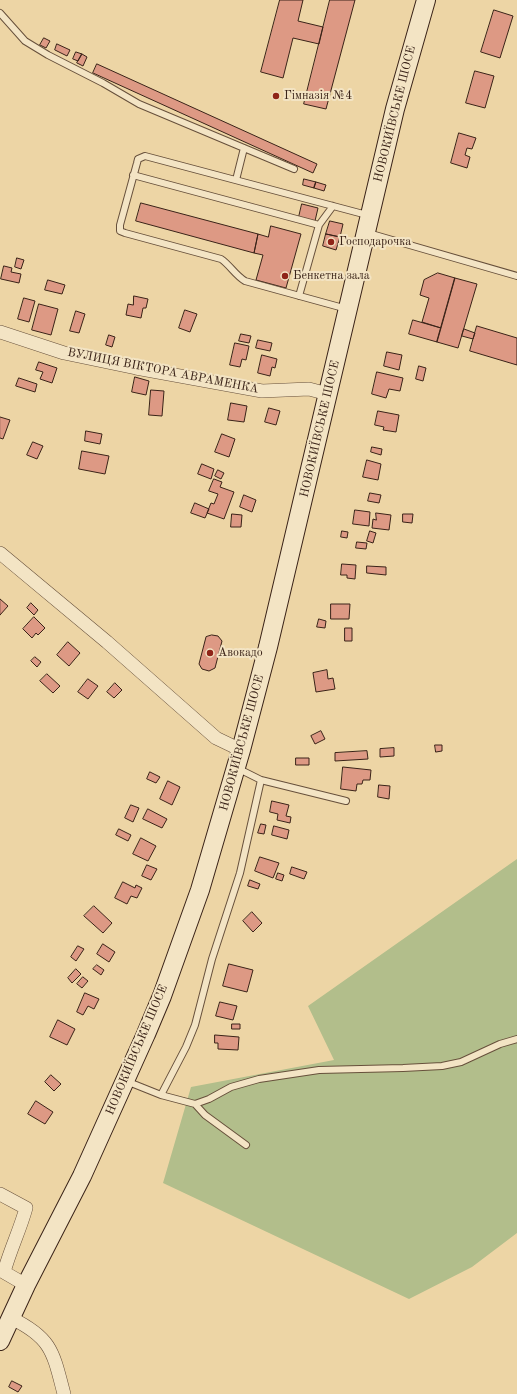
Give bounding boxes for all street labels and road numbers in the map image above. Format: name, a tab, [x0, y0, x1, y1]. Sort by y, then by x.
street label: НОВОКИЇВСЬКЕ ШОСЕ	[371, 44, 419, 184]
street label: ВУЛИЦЯ ВІКТОРА АВРАМЕНКА	[66, 345, 260, 397]
street label: НОВОКИЇВСЬКЕ ШОСЕ	[297, 359, 343, 499]
street label: НОВОКИЇВСЬКЕ ШОСЕ	[217, 673, 267, 813]
street label: НОВОКИЇВСЬКЕ ШОСЕ	[103, 983, 171, 1117]

